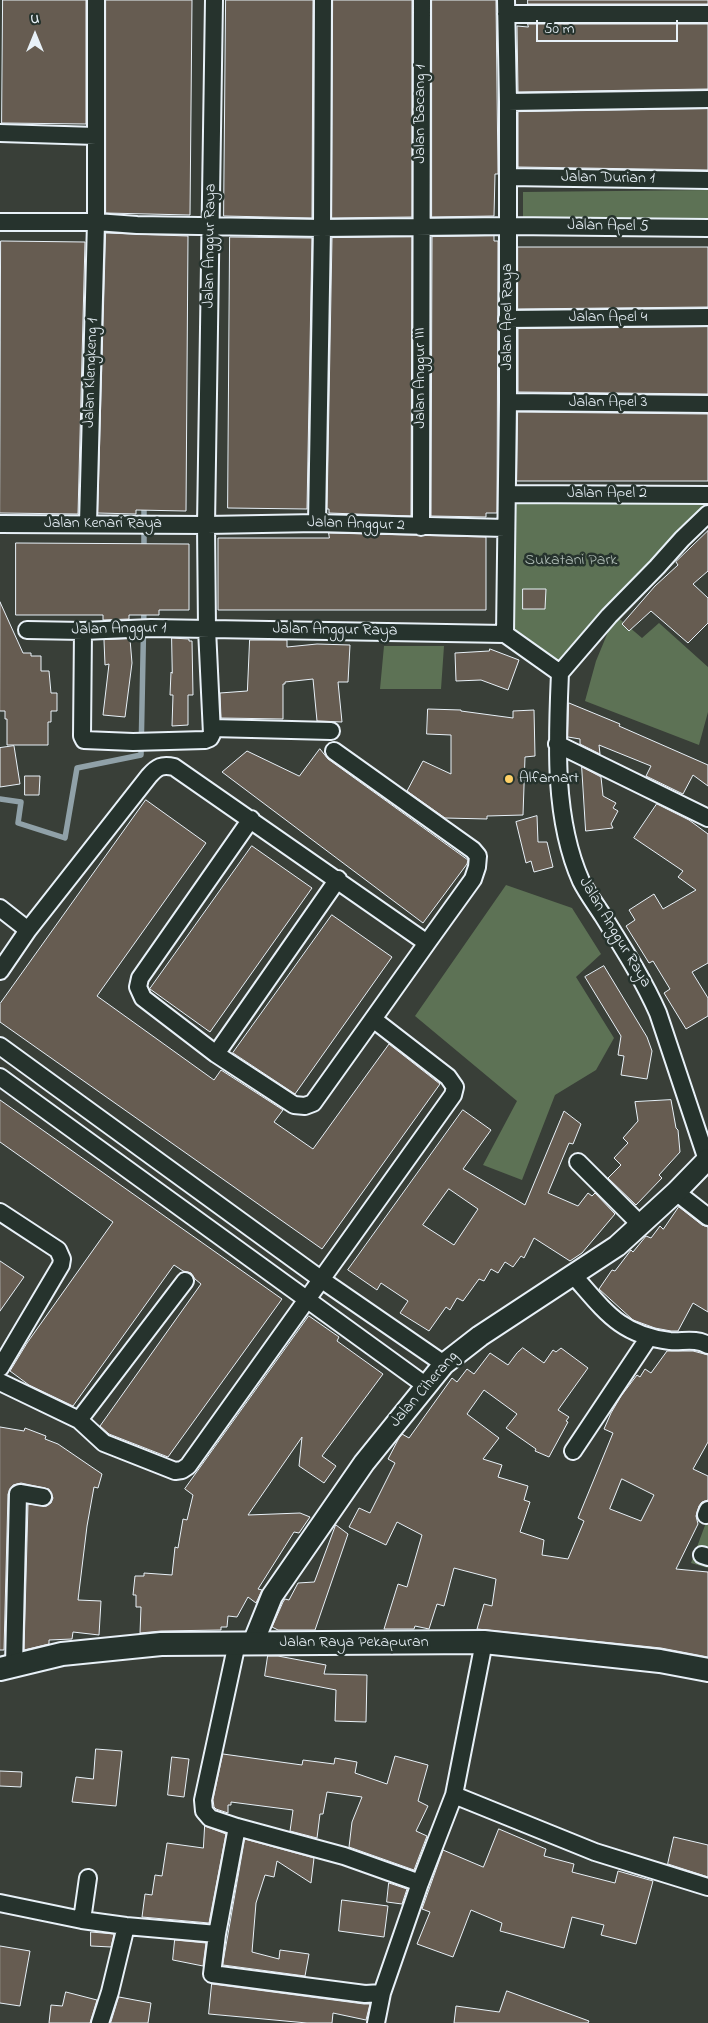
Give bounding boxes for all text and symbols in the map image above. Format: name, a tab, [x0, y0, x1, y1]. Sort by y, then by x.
text: U	[31, 9, 39, 30]
north arrow	[10, 10, 60, 60]
scale bar	[538, 10, 680, 42]
text: 50 m	[544, 18, 574, 40]
street label: Jalan Bacang 1	[411, 65, 431, 163]
street label: Jalan Durian 1	[561, 169, 655, 189]
street label: Jalan Anggur Raya	[200, 183, 222, 309]
street label: Jalan Apel 5	[567, 217, 649, 237]
street label: Jalan Apel Raya	[498, 263, 518, 371]
street label: Jalan Apel 4	[569, 308, 647, 328]
street label: Jalan Klengkeng 1	[80, 318, 104, 428]
street label: Jalan Anggur III	[411, 327, 431, 429]
street label: Jalan Apel 3	[569, 393, 647, 413]
street label: Jalan Apel 2	[567, 484, 647, 504]
street label: Jalan Kenari Raya	[44, 514, 162, 534]
street label: Jalan Anggur 2	[307, 514, 405, 536]
park label: Sukatani Park	[525, 551, 617, 571]
street label: Jalan Anggur 1	[71, 620, 167, 640]
street label: Jalan Anggur Raya	[272, 620, 398, 642]
place label: Alfamart	[519, 769, 579, 789]
marker: Alfamart	[503, 773, 515, 785]
street label: Jalan Anggur Raya	[574, 875, 654, 991]
street label: Jalan Ciherang	[387, 1348, 463, 1432]
street label: Jalan Raya Pekapuran	[279, 1633, 429, 1653]

